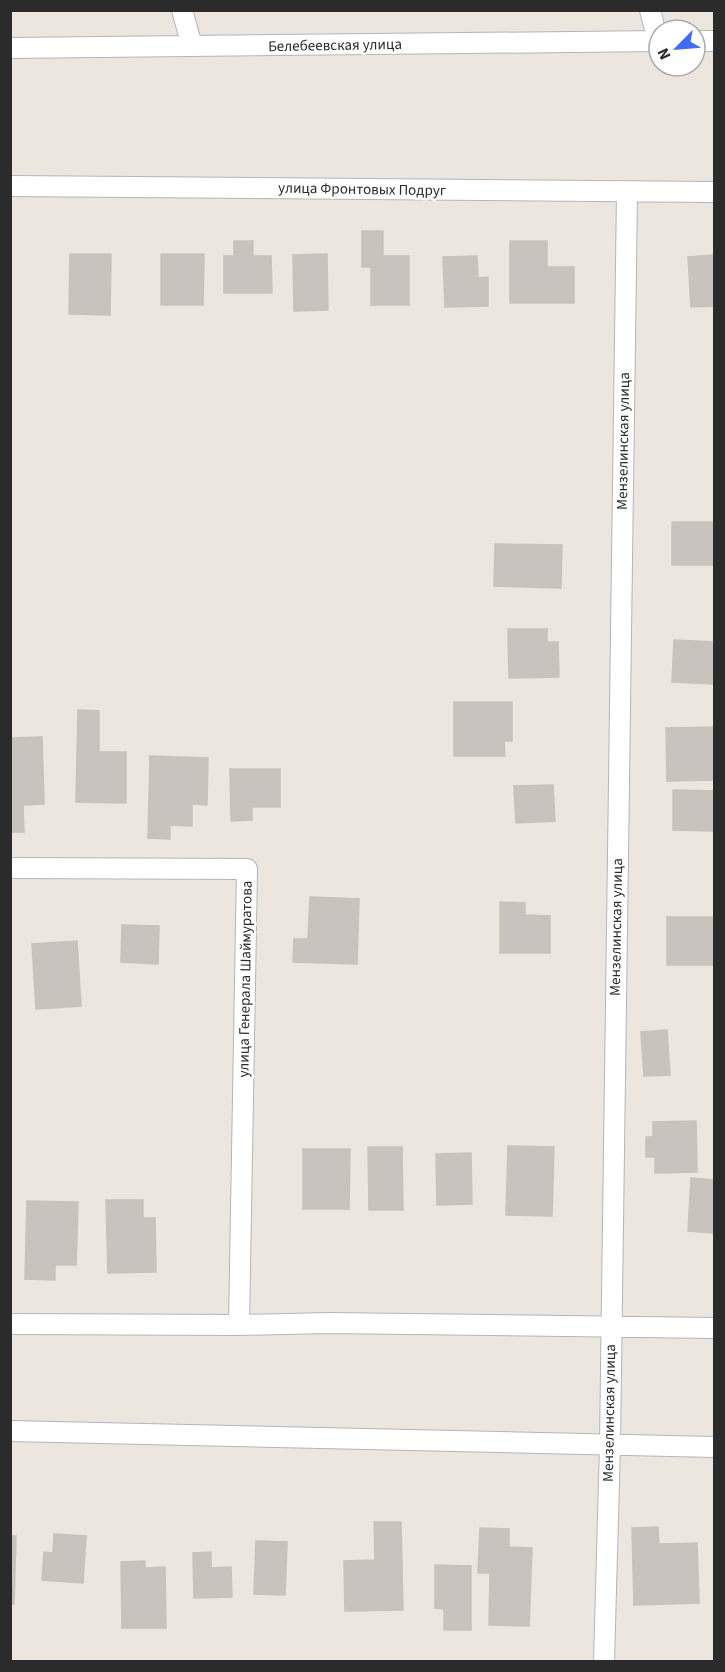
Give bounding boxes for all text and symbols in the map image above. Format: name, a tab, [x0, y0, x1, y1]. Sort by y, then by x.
north arrow	[647, 18, 707, 78]
street label: Белебеевская улица	[268, 34, 402, 57]
text: N	[652, 44, 677, 63]
street label: улица Фронтовых Подруг	[278, 178, 446, 201]
street label: Мензелинская улица	[612, 372, 635, 510]
street label: Мензелинская улица	[605, 858, 628, 996]
street label: улица Генерала Шаймуратова	[233, 880, 258, 1078]
street label: Мензелинская улица	[598, 1344, 621, 1482]

